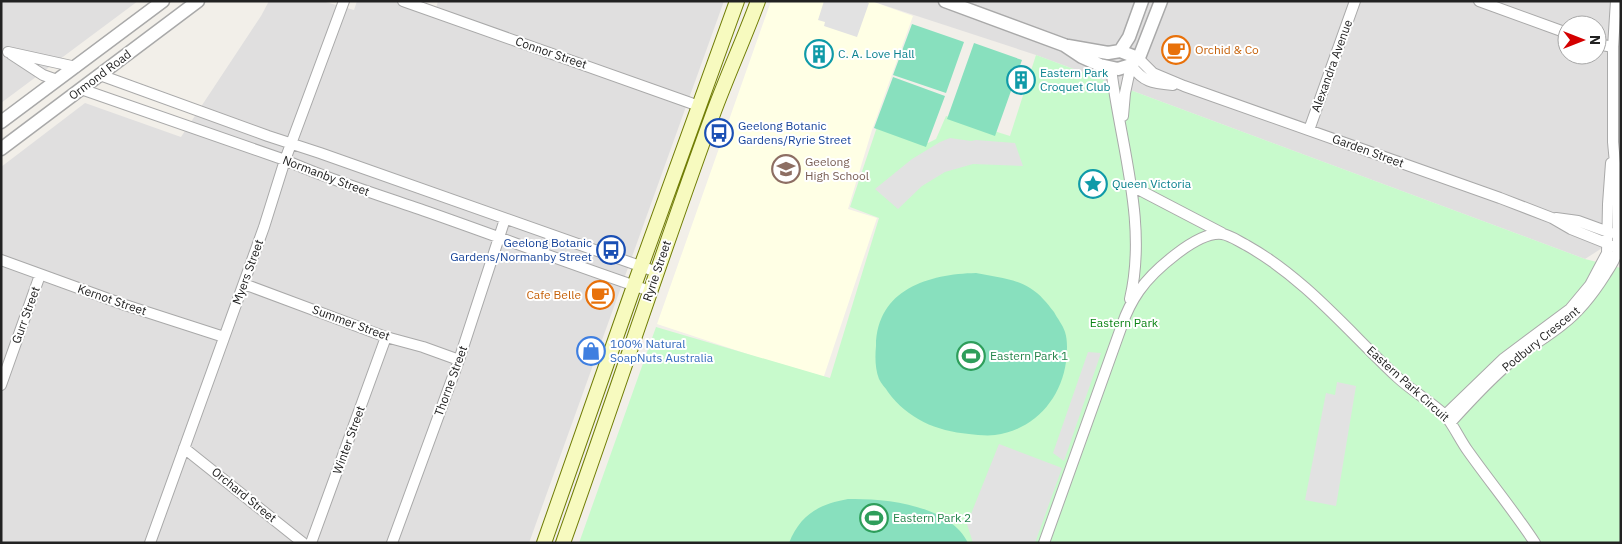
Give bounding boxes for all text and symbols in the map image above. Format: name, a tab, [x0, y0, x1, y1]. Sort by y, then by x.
north arrow	[1557, 15, 1607, 65]
street label: Alexandra Avenue	[1308, 17, 1355, 114]
street label: Connor Street	[513, 33, 589, 72]
cafe icon: Orchid & Co	[1161, 35, 1191, 65]
text: N	[1586, 35, 1604, 45]
building icon: C. A. Love Hall	[804, 39, 834, 69]
place label: Orchid & Co	[1195, 42, 1259, 57]
street label: Ormond Road	[66, 46, 134, 103]
place label: C. A. Love Hall	[838, 46, 915, 61]
building icon: Eastern Park Croquet Club	[1006, 65, 1036, 95]
place label: Eastern Park Croquet Club	[1040, 65, 1110, 94]
bus stop icon: Geelong Botanic Gardens/Ryrie Street	[704, 118, 734, 148]
place label: Geelong Botanic Gardens/Ryrie Street	[738, 118, 851, 147]
street label: Garden Street	[1330, 131, 1406, 170]
street label: Normanby Street	[281, 152, 372, 199]
school or university icon: Geelong High School	[771, 154, 801, 184]
place label: Geelong High School	[805, 154, 869, 183]
place icon: Queen Victoria	[1078, 169, 1108, 199]
place label: Queen Victoria	[1112, 176, 1192, 191]
place label: Geelong Botanic Gardens/Normanby Street	[450, 235, 592, 264]
bus stop icon: Geelong Botanic Gardens/Normanby Street	[596, 235, 626, 265]
street label: Myers Street	[229, 237, 266, 306]
street label: Ryrie Street	[639, 238, 674, 303]
cafe icon: Cafe Belle	[585, 280, 615, 310]
street label: Kernot Street	[76, 281, 149, 318]
street label: Gurr Street	[8, 284, 43, 345]
place label: Cafe Belle	[526, 287, 581, 302]
street label: Summer Street	[310, 302, 392, 344]
street label: Podbury Crescent	[1499, 303, 1583, 375]
park label: Eastern Park	[1090, 315, 1159, 330]
shop icon: 100% Natural SoapNuts Australia	[576, 336, 606, 366]
place label: 100% Natural SoapNuts Australia	[610, 336, 714, 365]
sports icon: Eastern Park 1	[956, 341, 986, 371]
street label: Eastern Park Circuit	[1364, 343, 1453, 425]
street label: Thorne Street	[431, 344, 470, 418]
place label: Eastern Park 1	[990, 348, 1068, 363]
street label: Winter Street	[329, 404, 368, 476]
street label: Orchard Street	[209, 464, 280, 525]
sports icon: Eastern Park 2	[859, 503, 889, 533]
place label: Eastern Park 2	[893, 510, 971, 525]

